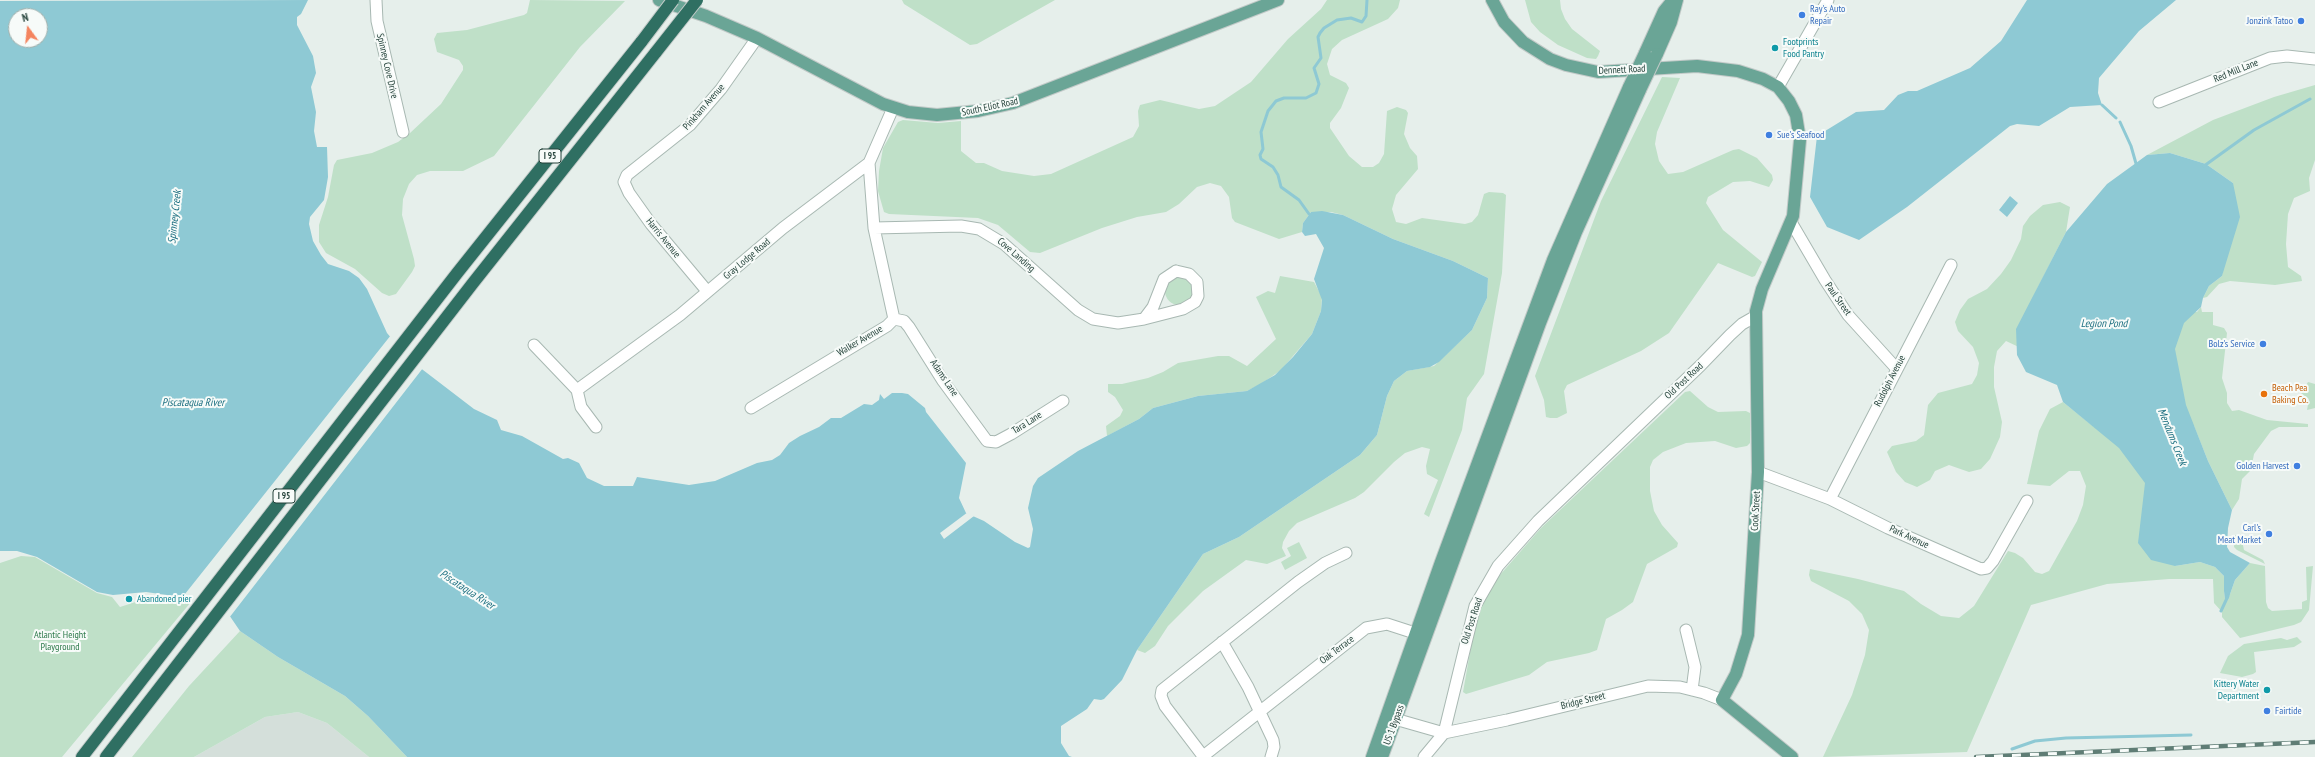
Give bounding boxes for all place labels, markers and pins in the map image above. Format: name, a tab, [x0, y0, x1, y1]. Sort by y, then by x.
place label: Ray's Auto Repair	[1810, 3, 1845, 26]
marker: Ray's Auto Repair	[1797, 10, 1807, 20]
place label: Jonzink Tatoo	[2247, 15, 2293, 27]
marker: Jonzink Tatoo	[2296, 16, 2306, 26]
place label: Footprints Food Pantry	[1783, 36, 1824, 60]
marker: Footprints Food Pantry	[1770, 43, 1780, 53]
place label: Sue's Seafood	[1777, 129, 1824, 141]
marker: Sue's Seafood	[1764, 130, 1774, 140]
place label: Bolz's Service	[2209, 338, 2255, 350]
marker: Bolz's Service	[2258, 339, 2268, 349]
place label: Beach Pea Baking Co.	[2272, 382, 2308, 406]
marker: Beach Pea Baking Co.	[2259, 389, 2269, 399]
place label: Golden Harvest	[2236, 460, 2289, 472]
marker: Golden Harvest	[2292, 461, 2302, 471]
place label: Carl's Meat Market	[2218, 522, 2261, 546]
marker: Carl's Meat Market	[2264, 529, 2274, 539]
place label: Abandoned pier	[137, 593, 191, 605]
marker: Abandoned pier	[124, 594, 134, 604]
place label: Kittery Water Department	[2214, 678, 2259, 702]
marker: Kittery Water Department	[2262, 685, 2272, 695]
place label: Fairtide	[2275, 705, 2302, 717]
marker: Fairtide	[2262, 706, 2272, 716]

